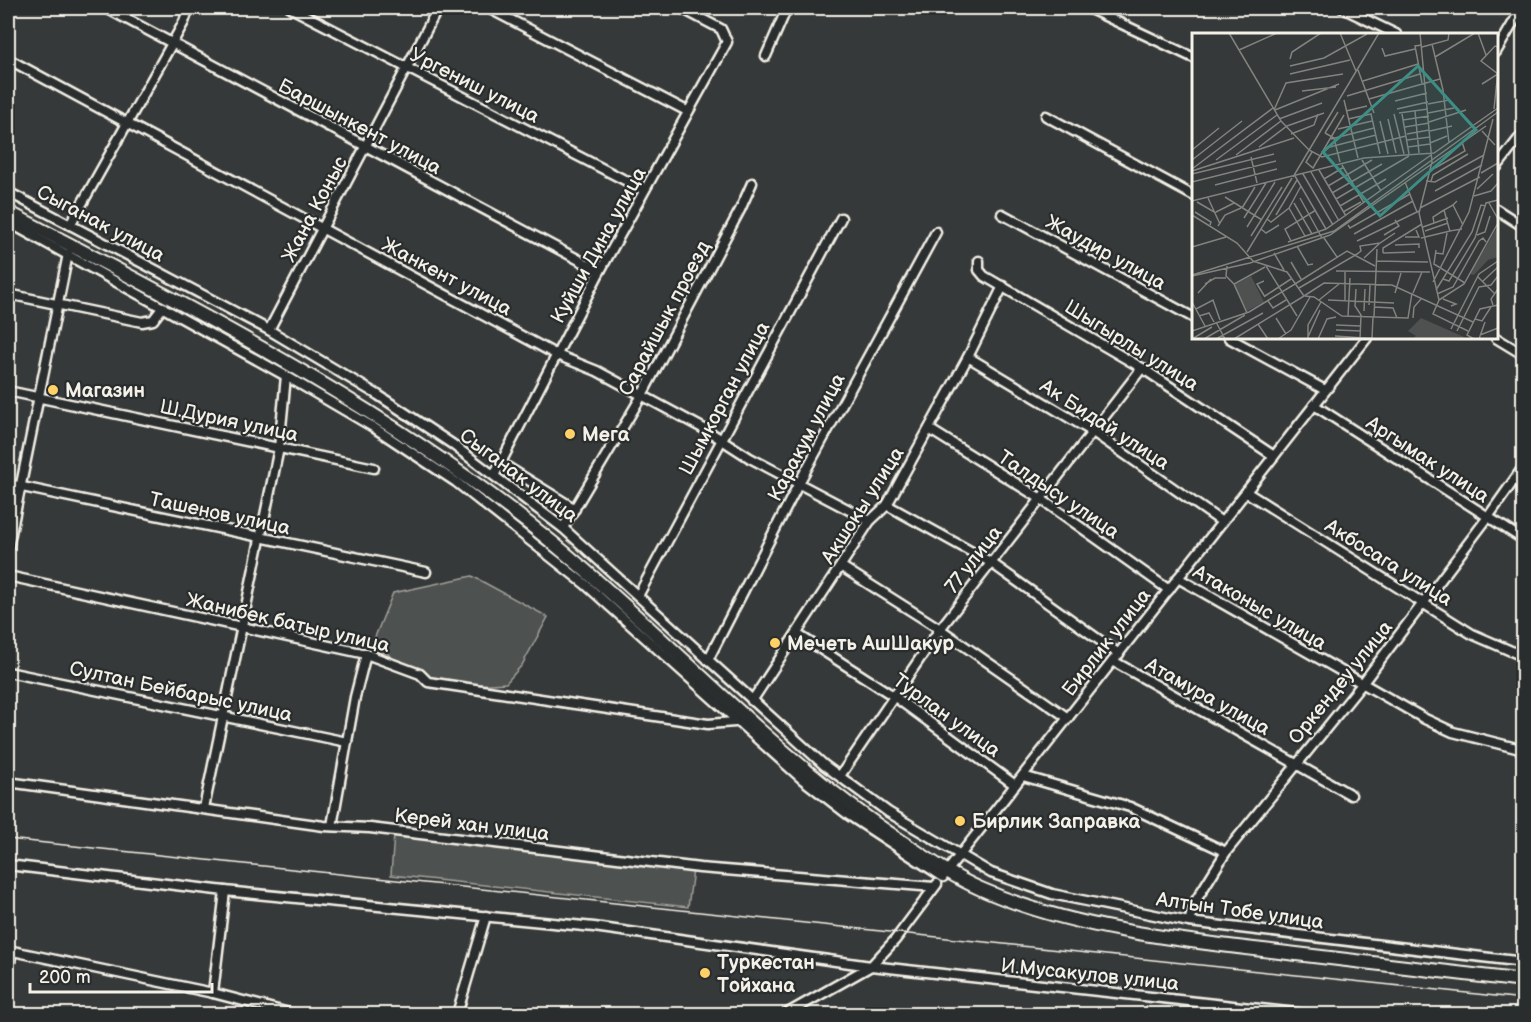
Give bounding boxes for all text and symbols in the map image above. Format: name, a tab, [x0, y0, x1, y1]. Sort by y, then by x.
inset map	[1192, 33, 1498, 339]
street label: Ургениш улица	[406, 43, 543, 129]
street label: Баршынкент улица	[274, 74, 445, 180]
street label: Жана Коныс	[277, 152, 353, 267]
street label: Куйши Дина улица	[546, 163, 652, 328]
street label: Сыганак улица	[32, 180, 169, 268]
street label: Жаудир улица	[1041, 210, 1170, 296]
street label: Жанкент улица	[377, 233, 516, 321]
street label: Сарайшык проезд	[614, 237, 716, 400]
street label: Шыгырлы улица	[1060, 295, 1203, 397]
street label: Шымкорган улица	[674, 318, 776, 479]
street label: Каракум улица	[763, 369, 851, 506]
street label: Ак Бидай улица	[1034, 374, 1174, 476]
place label: Магазин	[65, 379, 145, 403]
marker: Магазин	[46, 383, 60, 397]
street label: Ш.Дурия улица	[157, 395, 300, 447]
street label: Аргымак улица	[1361, 411, 1494, 509]
place label: Мега	[582, 423, 630, 447]
street label: Сыганак улица	[455, 424, 582, 528]
marker: Мега	[563, 427, 577, 441]
street label: Акшокы улица	[816, 443, 910, 569]
street label: Талдысу улица	[993, 445, 1124, 544]
street label: Ташенов улица	[147, 487, 292, 541]
street label: Акбосага улица	[1319, 514, 1457, 612]
street label: 77 улица	[940, 521, 1008, 598]
street label: Атаконыс улица	[1188, 560, 1331, 656]
street label: Бирлик улица	[1057, 584, 1156, 701]
street label: Жанибек батыр улица	[184, 588, 392, 658]
street label: Оркендеу улица	[1284, 616, 1398, 749]
place label: Мечеть АшШакур	[787, 632, 954, 656]
marker: Мечеть АшШакур	[768, 636, 782, 650]
street label: Атамура улица	[1140, 652, 1274, 741]
street label: Султан Бейбарыс улица	[67, 657, 294, 727]
street label: Турлан улица	[888, 669, 1005, 763]
street label: Керей хан улица	[393, 804, 551, 846]
place label: Бирлик Заправка	[972, 810, 1141, 834]
marker: Бирлик Заправка	[953, 814, 967, 828]
street label: Алтын Тобе улица	[1154, 887, 1325, 935]
place label: Туркестан Тойхана	[717, 951, 815, 998]
street label: И.Мусакулов улица	[1000, 954, 1180, 996]
scale bar	[30, 956, 212, 994]
marker: Туркестан Тойхана	[698, 966, 712, 980]
text: 200 m	[39, 967, 91, 988]

